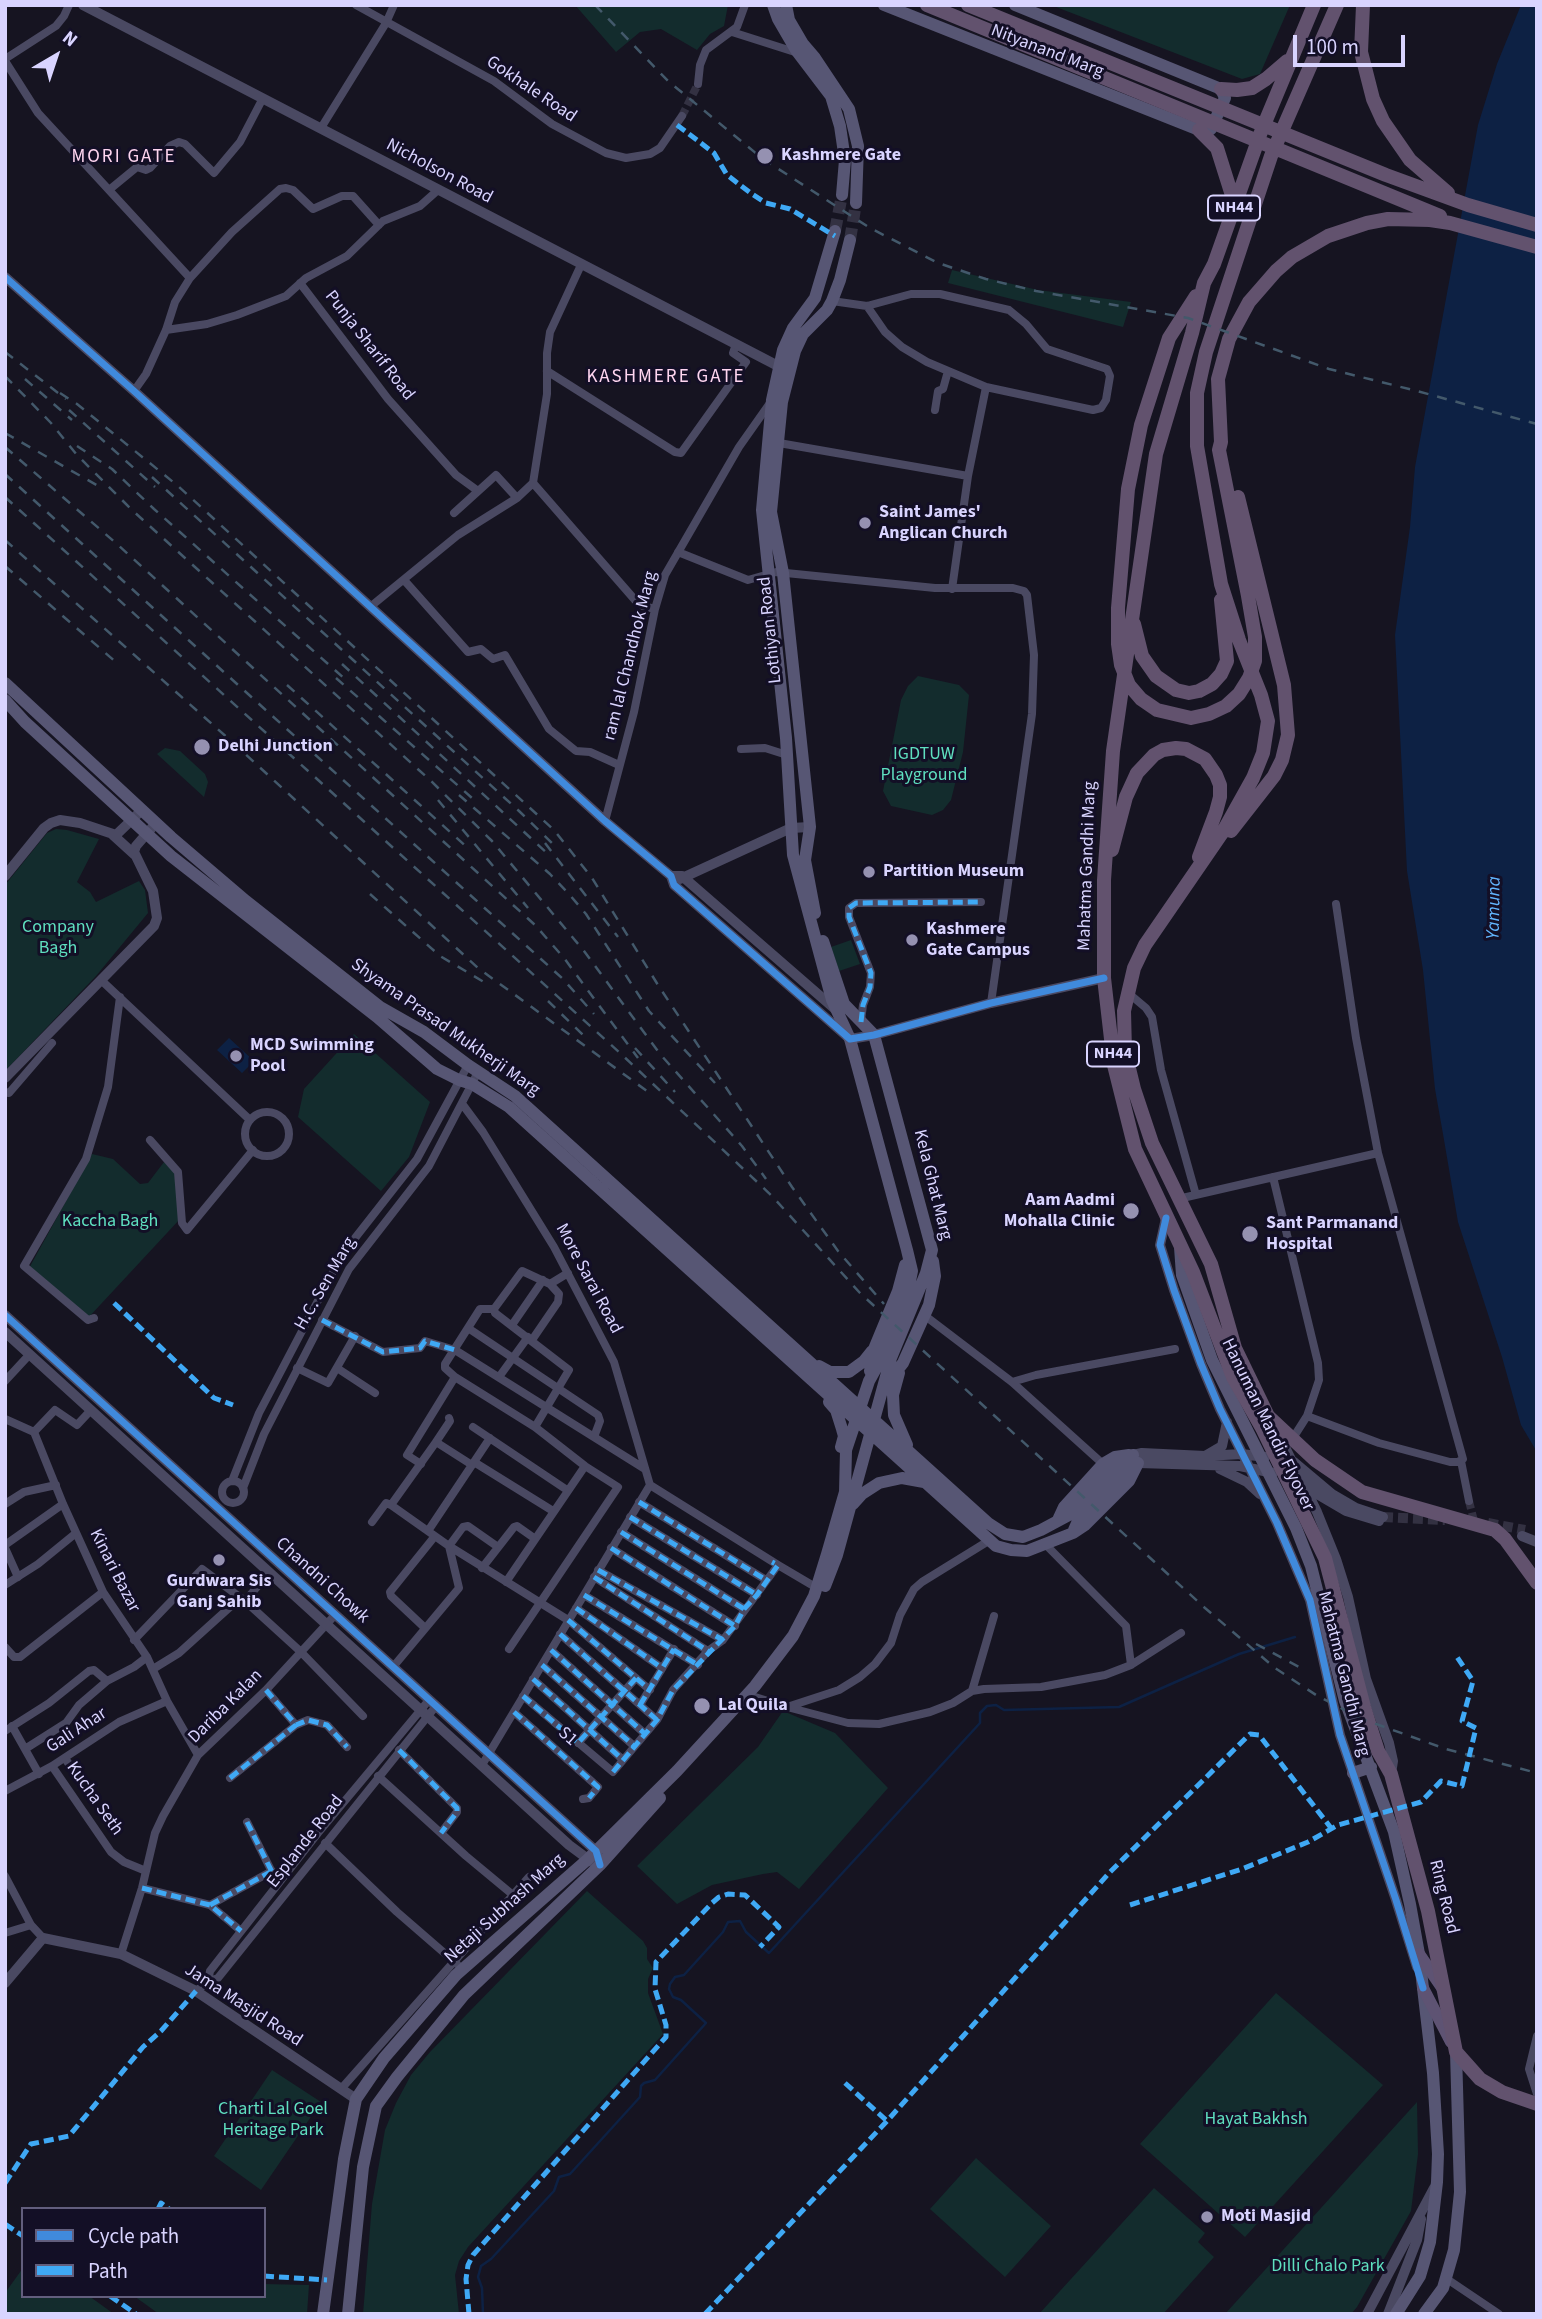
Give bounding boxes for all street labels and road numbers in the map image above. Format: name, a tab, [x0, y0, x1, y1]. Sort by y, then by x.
street label: Nityanand Marg	[988, 21, 1106, 83]
street label: Gokhale Road	[482, 52, 580, 128]
street label: Nicholson Road	[382, 135, 496, 209]
road number: NH44	[1208, 196, 1260, 220]
street label: Punja Sharif Road	[319, 287, 419, 405]
street label: ram lal Chandhok Marg	[600, 569, 662, 743]
street label: Lothiyan Road	[755, 575, 787, 685]
street label: Mahatma Gandhi Marg	[1074, 781, 1102, 951]
street label: Shyama Prasad Mukherji Marg	[346, 954, 544, 1102]
road number: NH44	[1087, 1042, 1139, 1066]
street label: Kela Ghat Marg	[908, 1127, 956, 1243]
street label: More Sarai Road	[550, 1220, 626, 1338]
street label: H.C. Sen Marg	[291, 1234, 361, 1334]
street label: Hanuman Mandir Flyover	[1216, 1335, 1318, 1515]
street label: Kinari Bazar	[84, 1526, 144, 1616]
street label: Chandni Chowk	[271, 1533, 373, 1629]
street label: Mahatma Gandhi Marg	[1312, 1589, 1374, 1759]
street label: Dariba Kalan	[184, 1665, 268, 1749]
street label: Gali Ahar	[43, 1704, 111, 1758]
street label: S1	[553, 1723, 581, 1751]
street label: Kucha Seth	[61, 1758, 127, 1840]
street label: Esplande Road	[263, 1791, 349, 1893]
street label: Netaji Subhash Marg	[441, 1849, 569, 1969]
street label: Ring Road	[1423, 1858, 1463, 1936]
street label: Jama Masjid Road	[180, 1960, 306, 2052]

